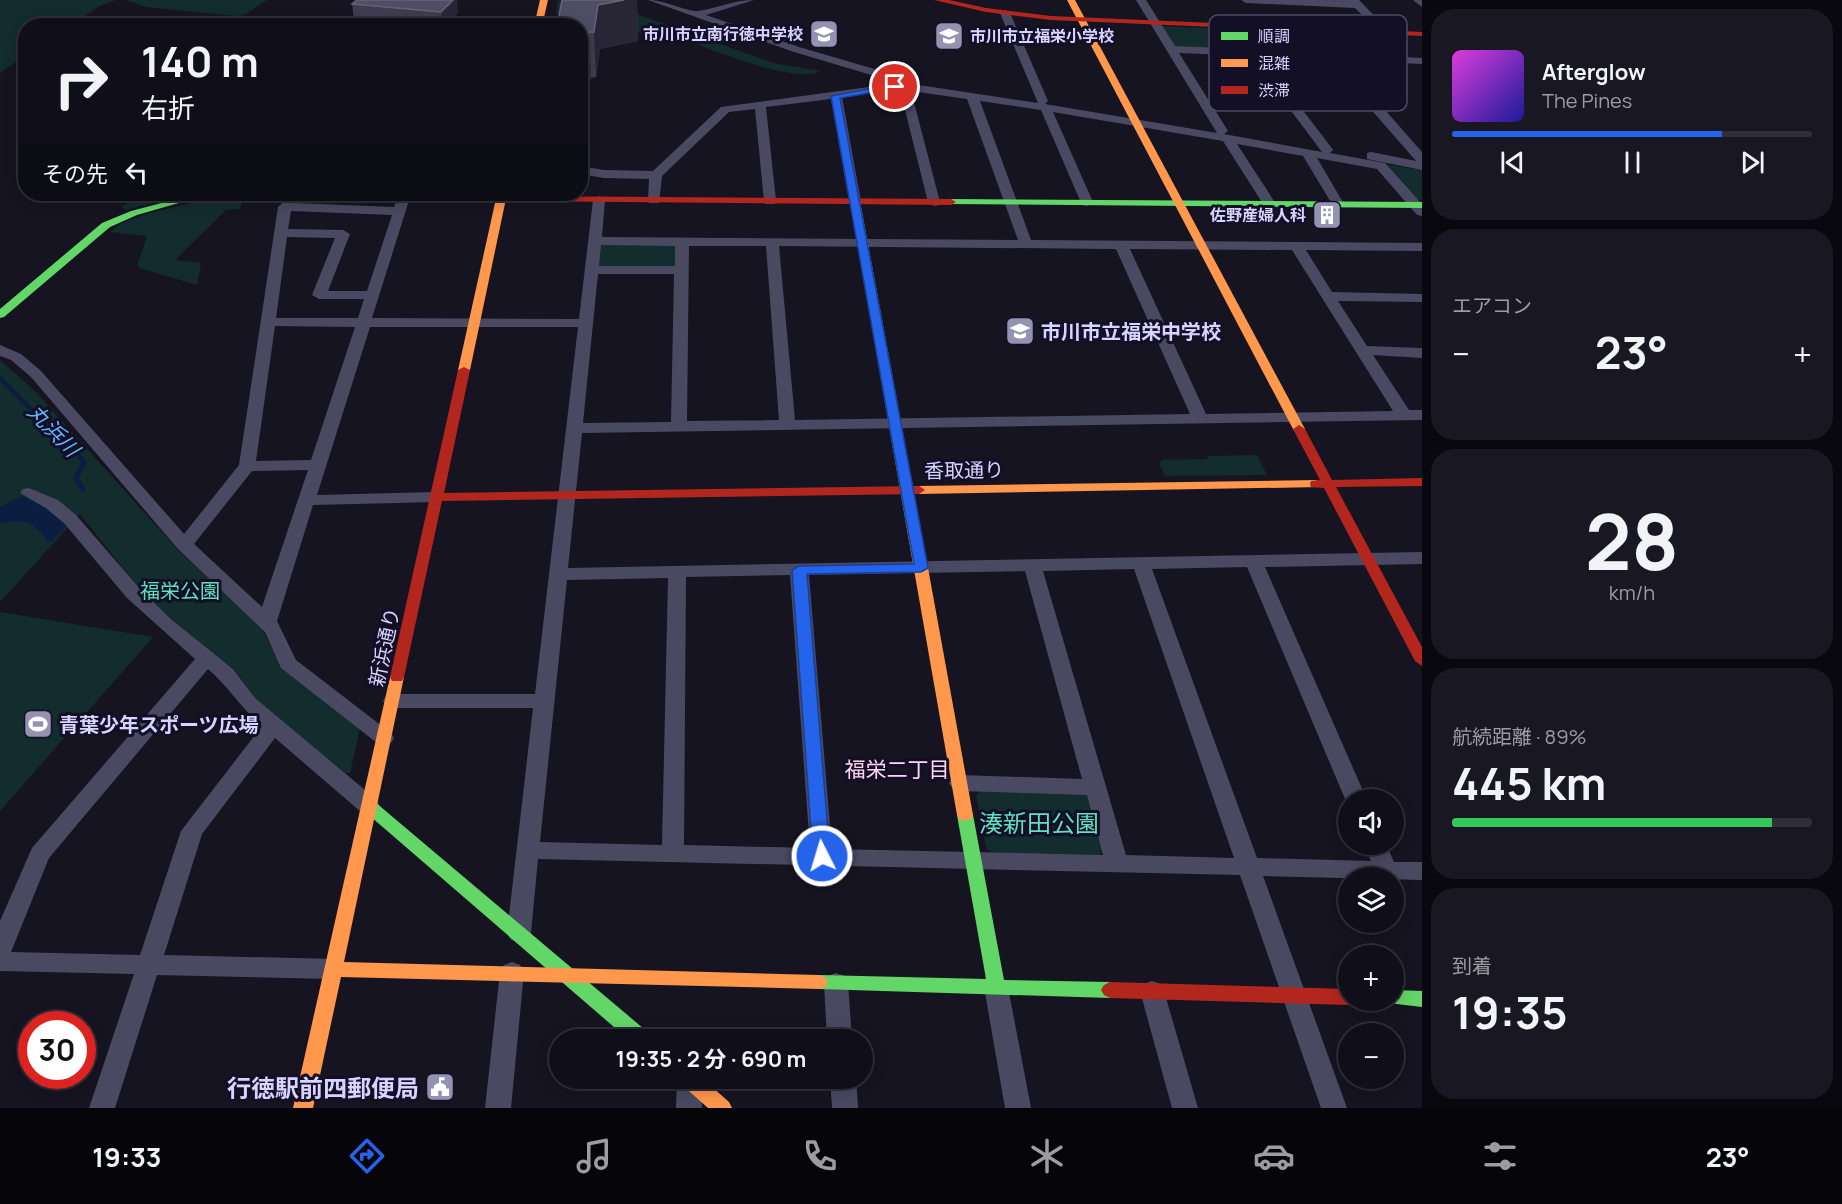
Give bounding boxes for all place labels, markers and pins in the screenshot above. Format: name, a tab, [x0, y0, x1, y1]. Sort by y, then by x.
school or university icon: 市川市立南行徳中学校	[808, 18, 840, 50]
school or university icon: 市川市立福栄小学校	[933, 20, 965, 52]
place label: 市川市立南行徳中学校	[643, 23, 803, 45]
place label: 市川市立福栄小学校	[970, 25, 1114, 47]
pin	[869, 61, 920, 112]
building icon: 佐野産婦人科	[1311, 199, 1343, 231]
place label: 佐野産婦人科	[1209, 204, 1306, 226]
school or university icon: 市川市立福栄中学校	[1004, 315, 1036, 347]
place label: 市川市立福栄中学校	[1041, 318, 1221, 345]
sports icon: 青葉少年スポーツ広場	[22, 708, 54, 740]
place label: 青葉少年スポーツ広場	[59, 711, 259, 738]
place label: 行徳駅前四郵便局	[227, 1071, 419, 1104]
public building icon: 行徳駅前四郵便局	[424, 1071, 456, 1103]

